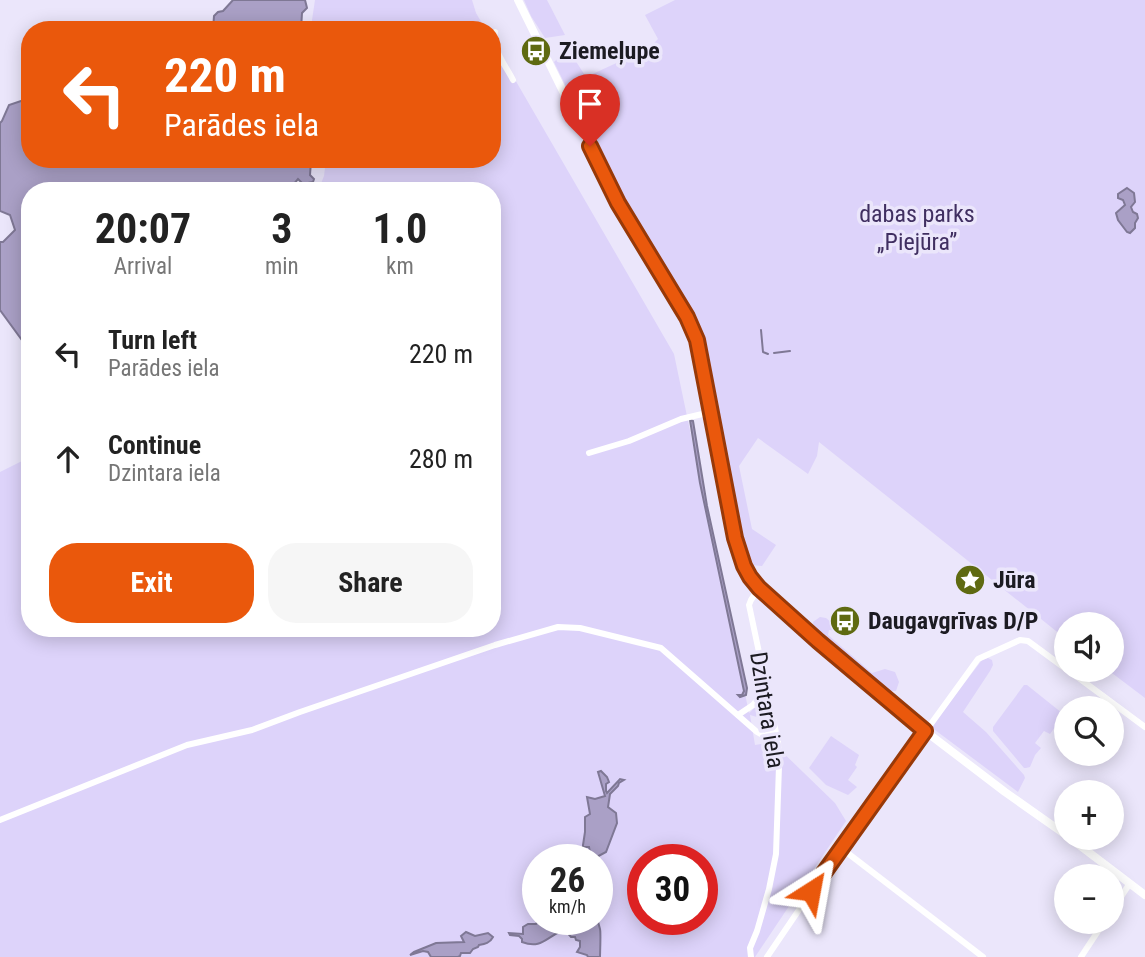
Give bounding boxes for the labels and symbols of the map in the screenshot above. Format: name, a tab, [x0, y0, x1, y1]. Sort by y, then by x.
bus stop icon: Ziemeļupe	[519, 34, 553, 68]
place label: Ziemeļupe	[559, 37, 660, 65]
pin	[560, 74, 620, 146]
park label: dabas parks „Piejūra”	[859, 200, 975, 256]
place icon: Jūra	[953, 563, 987, 597]
place label: Jūra	[993, 566, 1035, 594]
bus stop icon: Daugavgrīvas D/P	[828, 604, 862, 638]
place label: Daugavgrīvas D/P	[868, 607, 1038, 635]
street label: Dzintara iela	[744, 650, 790, 770]
speed limit sign: 30	[627, 844, 718, 935]
position arrow	[774, 854, 848, 928]

